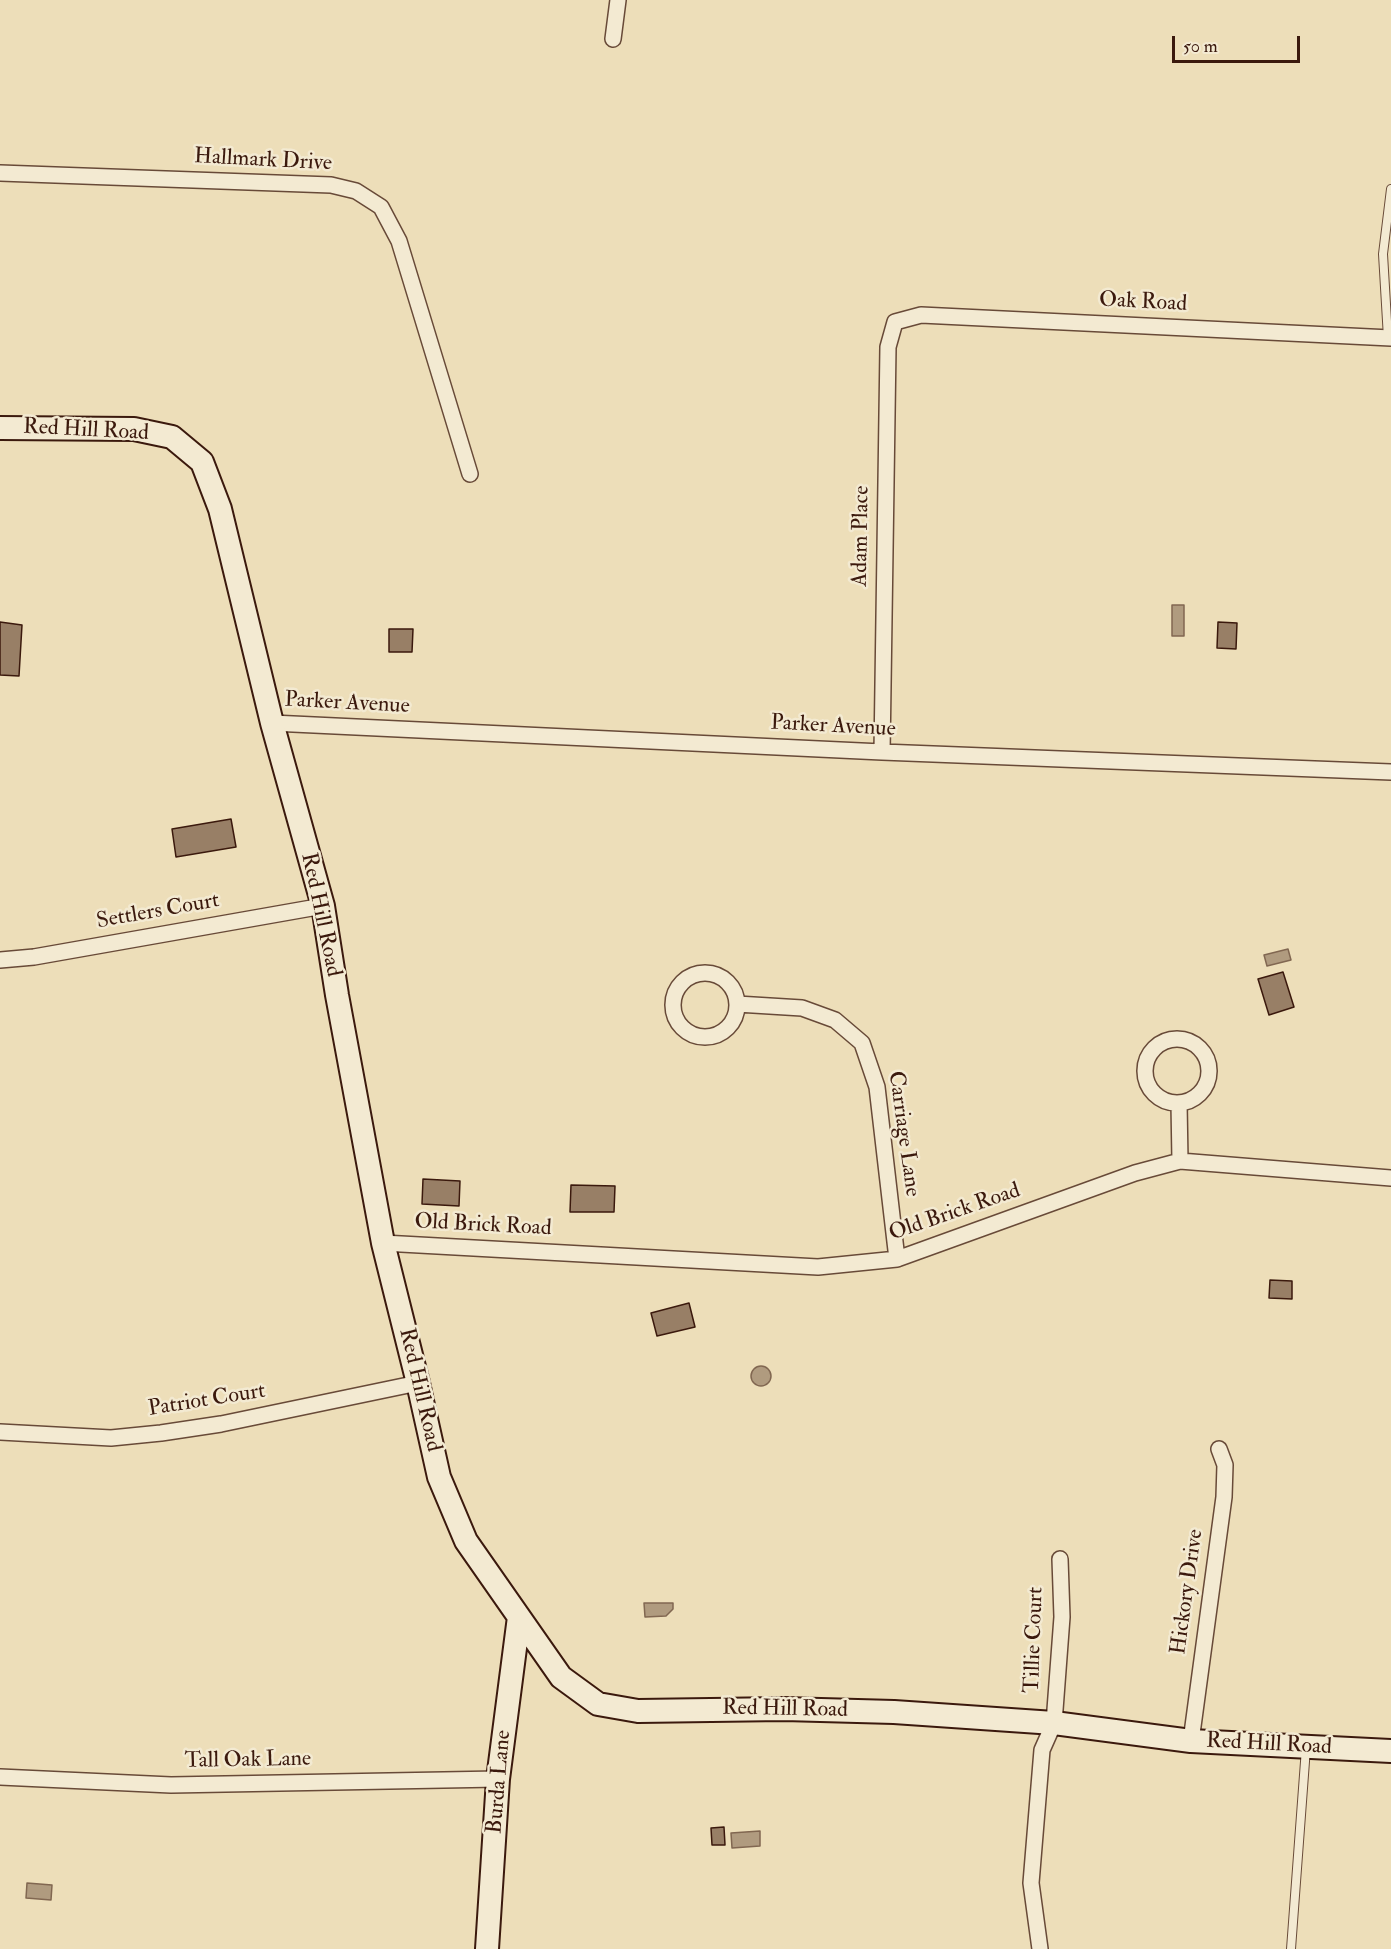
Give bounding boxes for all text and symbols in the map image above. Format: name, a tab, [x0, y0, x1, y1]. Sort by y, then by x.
scale bar	[1175, 24, 1302, 62]
text: 50 m	[1183, 35, 1218, 58]
street label: Hallmark Drive	[193, 144, 333, 178]
street label: Oak Road	[1098, 288, 1188, 318]
street label: Red Hill Road	[22, 415, 150, 447]
street label: Adam Place	[848, 485, 876, 587]
street label: Parker Avenue	[284, 688, 410, 720]
street label: Parker Avenue	[770, 711, 896, 743]
street label: Red Hill Road	[294, 851, 346, 979]
street label: Settlers Court	[95, 888, 221, 936]
street label: Carriage Lane	[881, 1070, 925, 1198]
street label: Old Brick Road	[886, 1178, 1024, 1248]
street label: Old Brick Road	[414, 1209, 552, 1243]
street label: Red Hill Road	[392, 1326, 446, 1454]
street label: Patriot Court	[147, 1379, 267, 1423]
street label: Hickory Drive	[1166, 1528, 1210, 1656]
street label: Tillie Court	[1020, 1586, 1050, 1694]
street label: Red Hill Road	[722, 1696, 848, 1724]
street label: Burda Lane	[482, 1729, 518, 1835]
street label: Red Hill Road	[1205, 1729, 1333, 1761]
street label: Tall Oak Lane	[185, 1747, 311, 1775]

